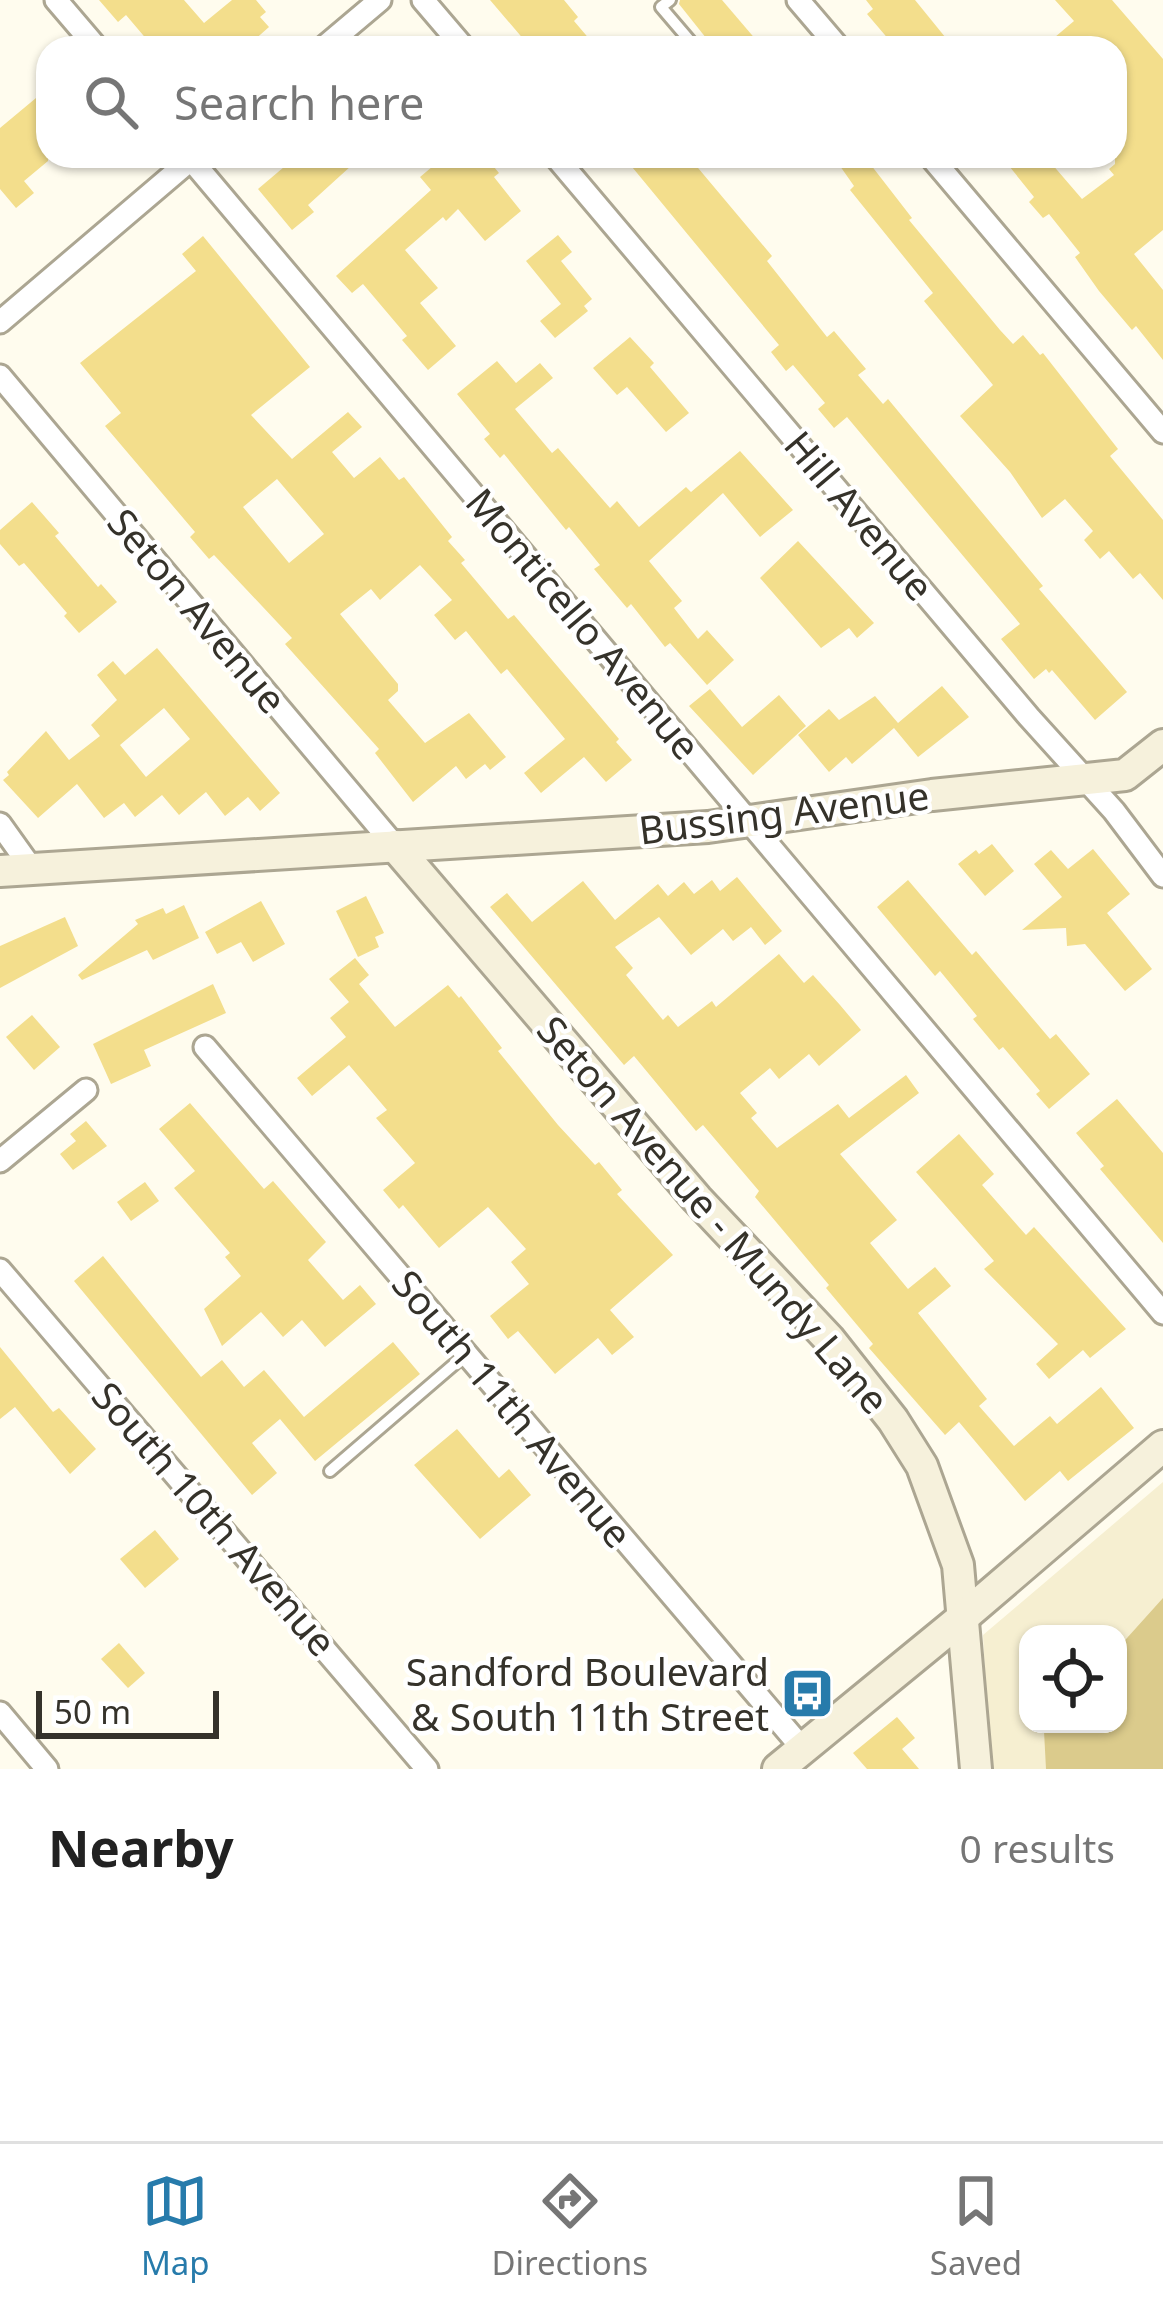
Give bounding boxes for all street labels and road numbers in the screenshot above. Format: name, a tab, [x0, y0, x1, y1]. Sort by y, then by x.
street label: Hill Avenue	[774, 419, 947, 611]
street label: Monticello Avenue	[455, 476, 713, 770]
street label: Seton Avenue	[97, 496, 300, 724]
street label: Bussing Avenue	[636, 767, 932, 856]
street label: Seton Avenue - Mundy Lane	[526, 1004, 902, 1424]
street label: South 11th Avenue	[381, 1258, 645, 1558]
street label: South 10th Avenue	[81, 1370, 349, 1666]

